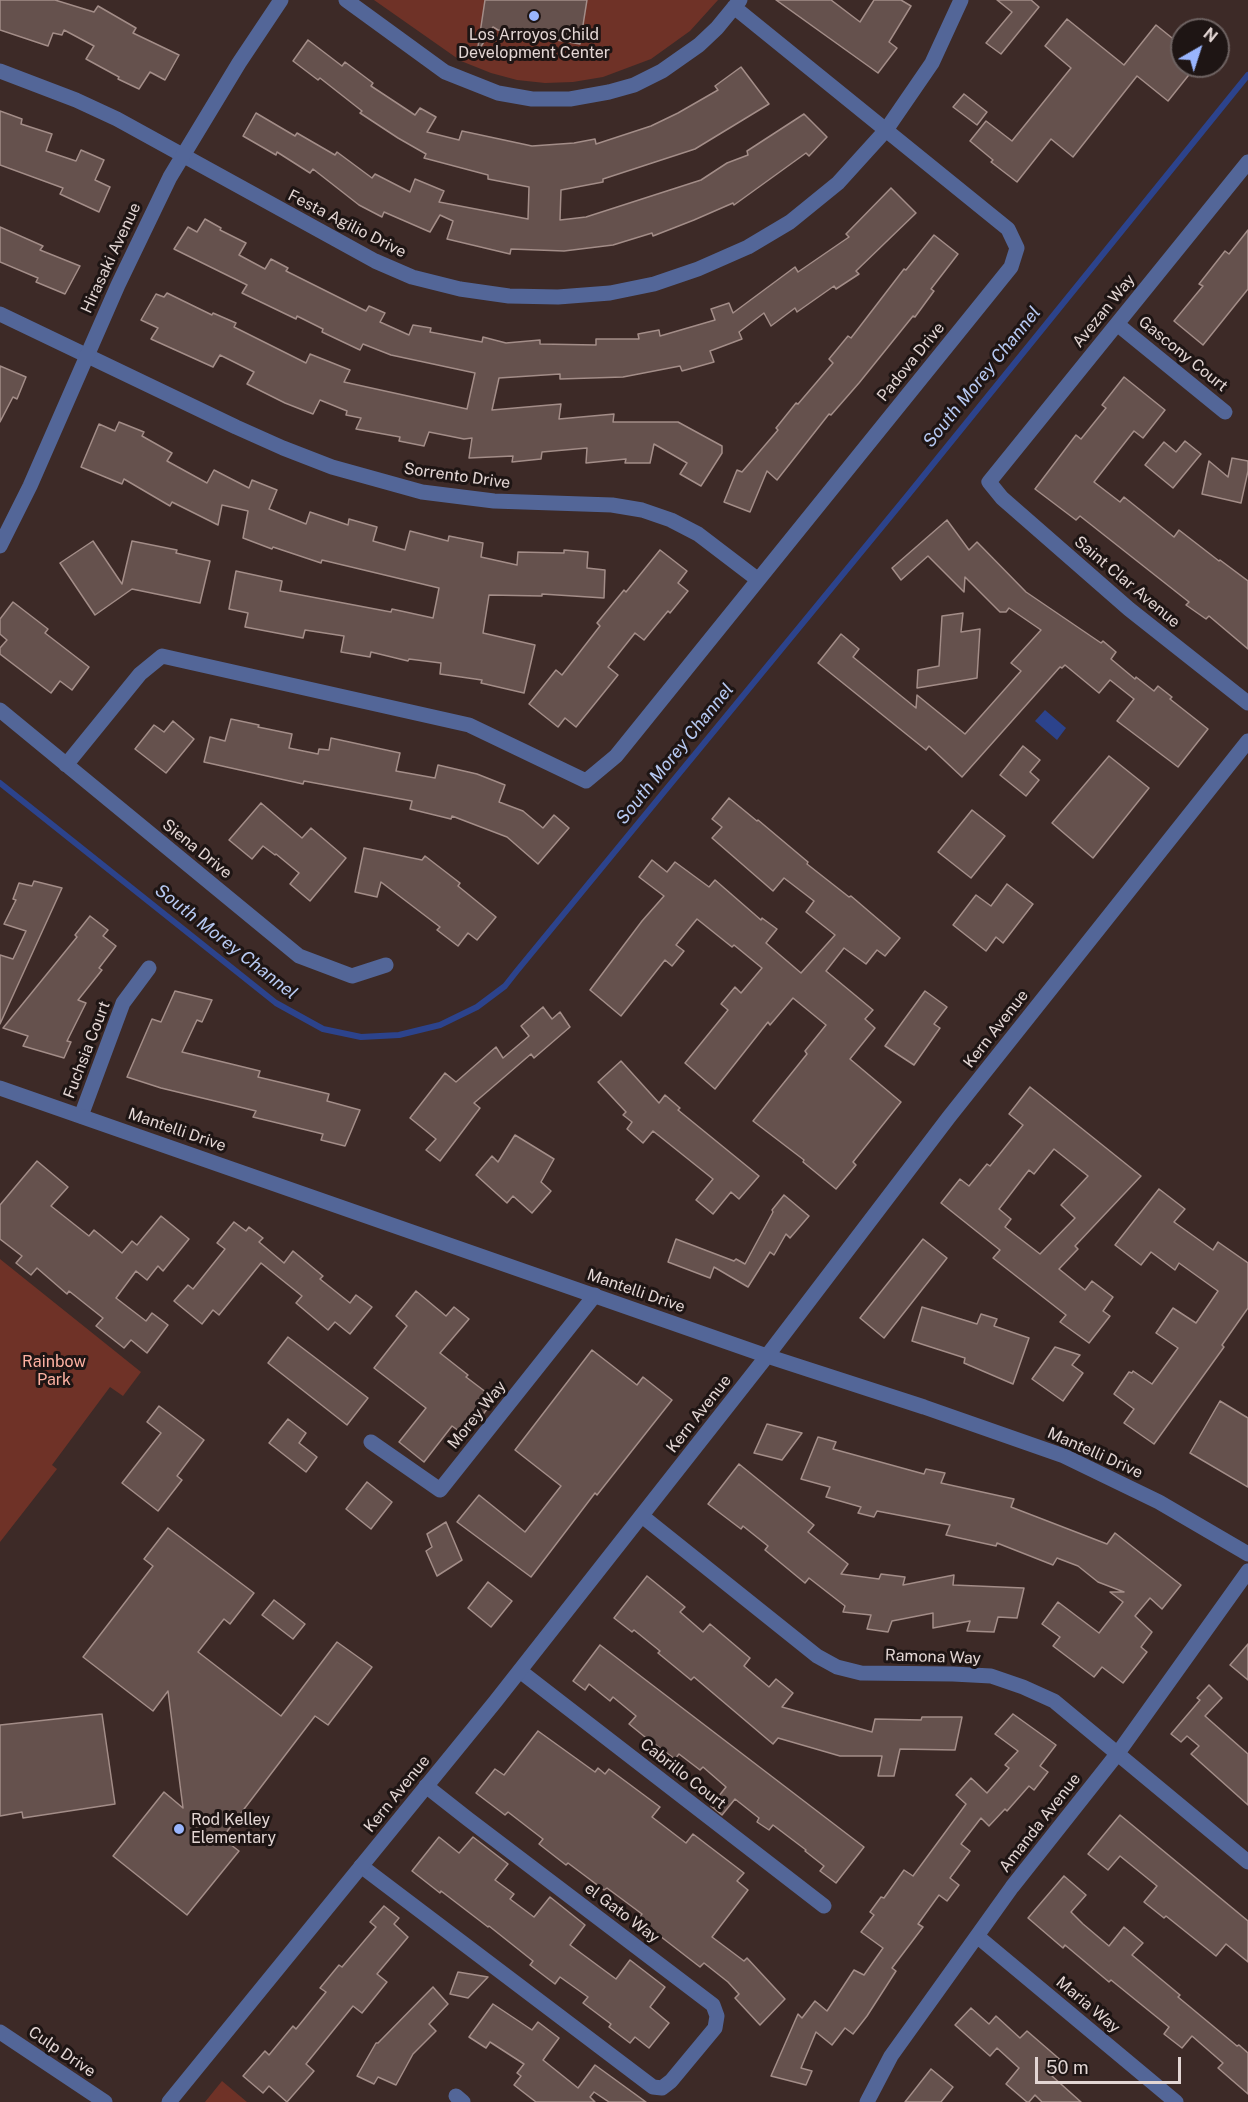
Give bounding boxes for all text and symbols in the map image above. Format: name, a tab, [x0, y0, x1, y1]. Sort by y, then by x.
marker: Los Arroyos Child Development Center	[527, 9, 541, 23]
north arrow	[1170, 18, 1230, 78]
text: N	[1200, 24, 1221, 46]
place label: Los Arroyos Child Development Center	[458, 25, 610, 63]
street label: Festa Agilio Drive	[285, 186, 409, 262]
street label: Hirasaki Avenue	[77, 200, 145, 316]
street label: Avezan Way	[1069, 271, 1139, 351]
water label: South Morey Channel	[919, 302, 1045, 452]
street label: Gascony Court	[1134, 312, 1232, 396]
street label: Padova Drive	[873, 319, 949, 405]
street label: Sorrento Drive	[403, 459, 511, 493]
street label: Saint Clar Avenue	[1070, 532, 1184, 632]
water label: South Morey Channel	[612, 679, 738, 829]
street label: Siena Drive	[158, 815, 236, 883]
water label: South Morey Channel	[151, 880, 301, 1004]
street label: Kern Avenue	[960, 986, 1032, 1072]
street label: Fuchsia Court	[60, 999, 114, 1101]
street label: Mantelli Drive	[125, 1104, 229, 1156]
street label: Mantelli Drive	[584, 1265, 688, 1317]
park label: Rainbow Park	[22, 1352, 86, 1390]
street label: Kern Avenue	[663, 1371, 735, 1457]
street label: Morey Way	[444, 1377, 510, 1453]
street label: Mantelli Drive	[1044, 1423, 1146, 1483]
street label: Ramona Way	[885, 1646, 981, 1668]
street label: Cabrillo Court	[636, 1735, 730, 1813]
street label: Kern Avenue	[360, 1751, 434, 1837]
street label: Amanda Avenue	[995, 1770, 1085, 1876]
place label: Rod Kelley Elementary	[191, 1810, 276, 1848]
marker: Rod Kelley Elementary	[172, 1822, 186, 1836]
street label: el Gato Way	[581, 1879, 663, 1947]
street label: Maria Way	[1052, 1973, 1124, 2037]
street label: Culp Drive	[25, 2023, 99, 2081]
scale bar	[1038, 2045, 1184, 2083]
text: 50 m	[1046, 2057, 1089, 2078]

